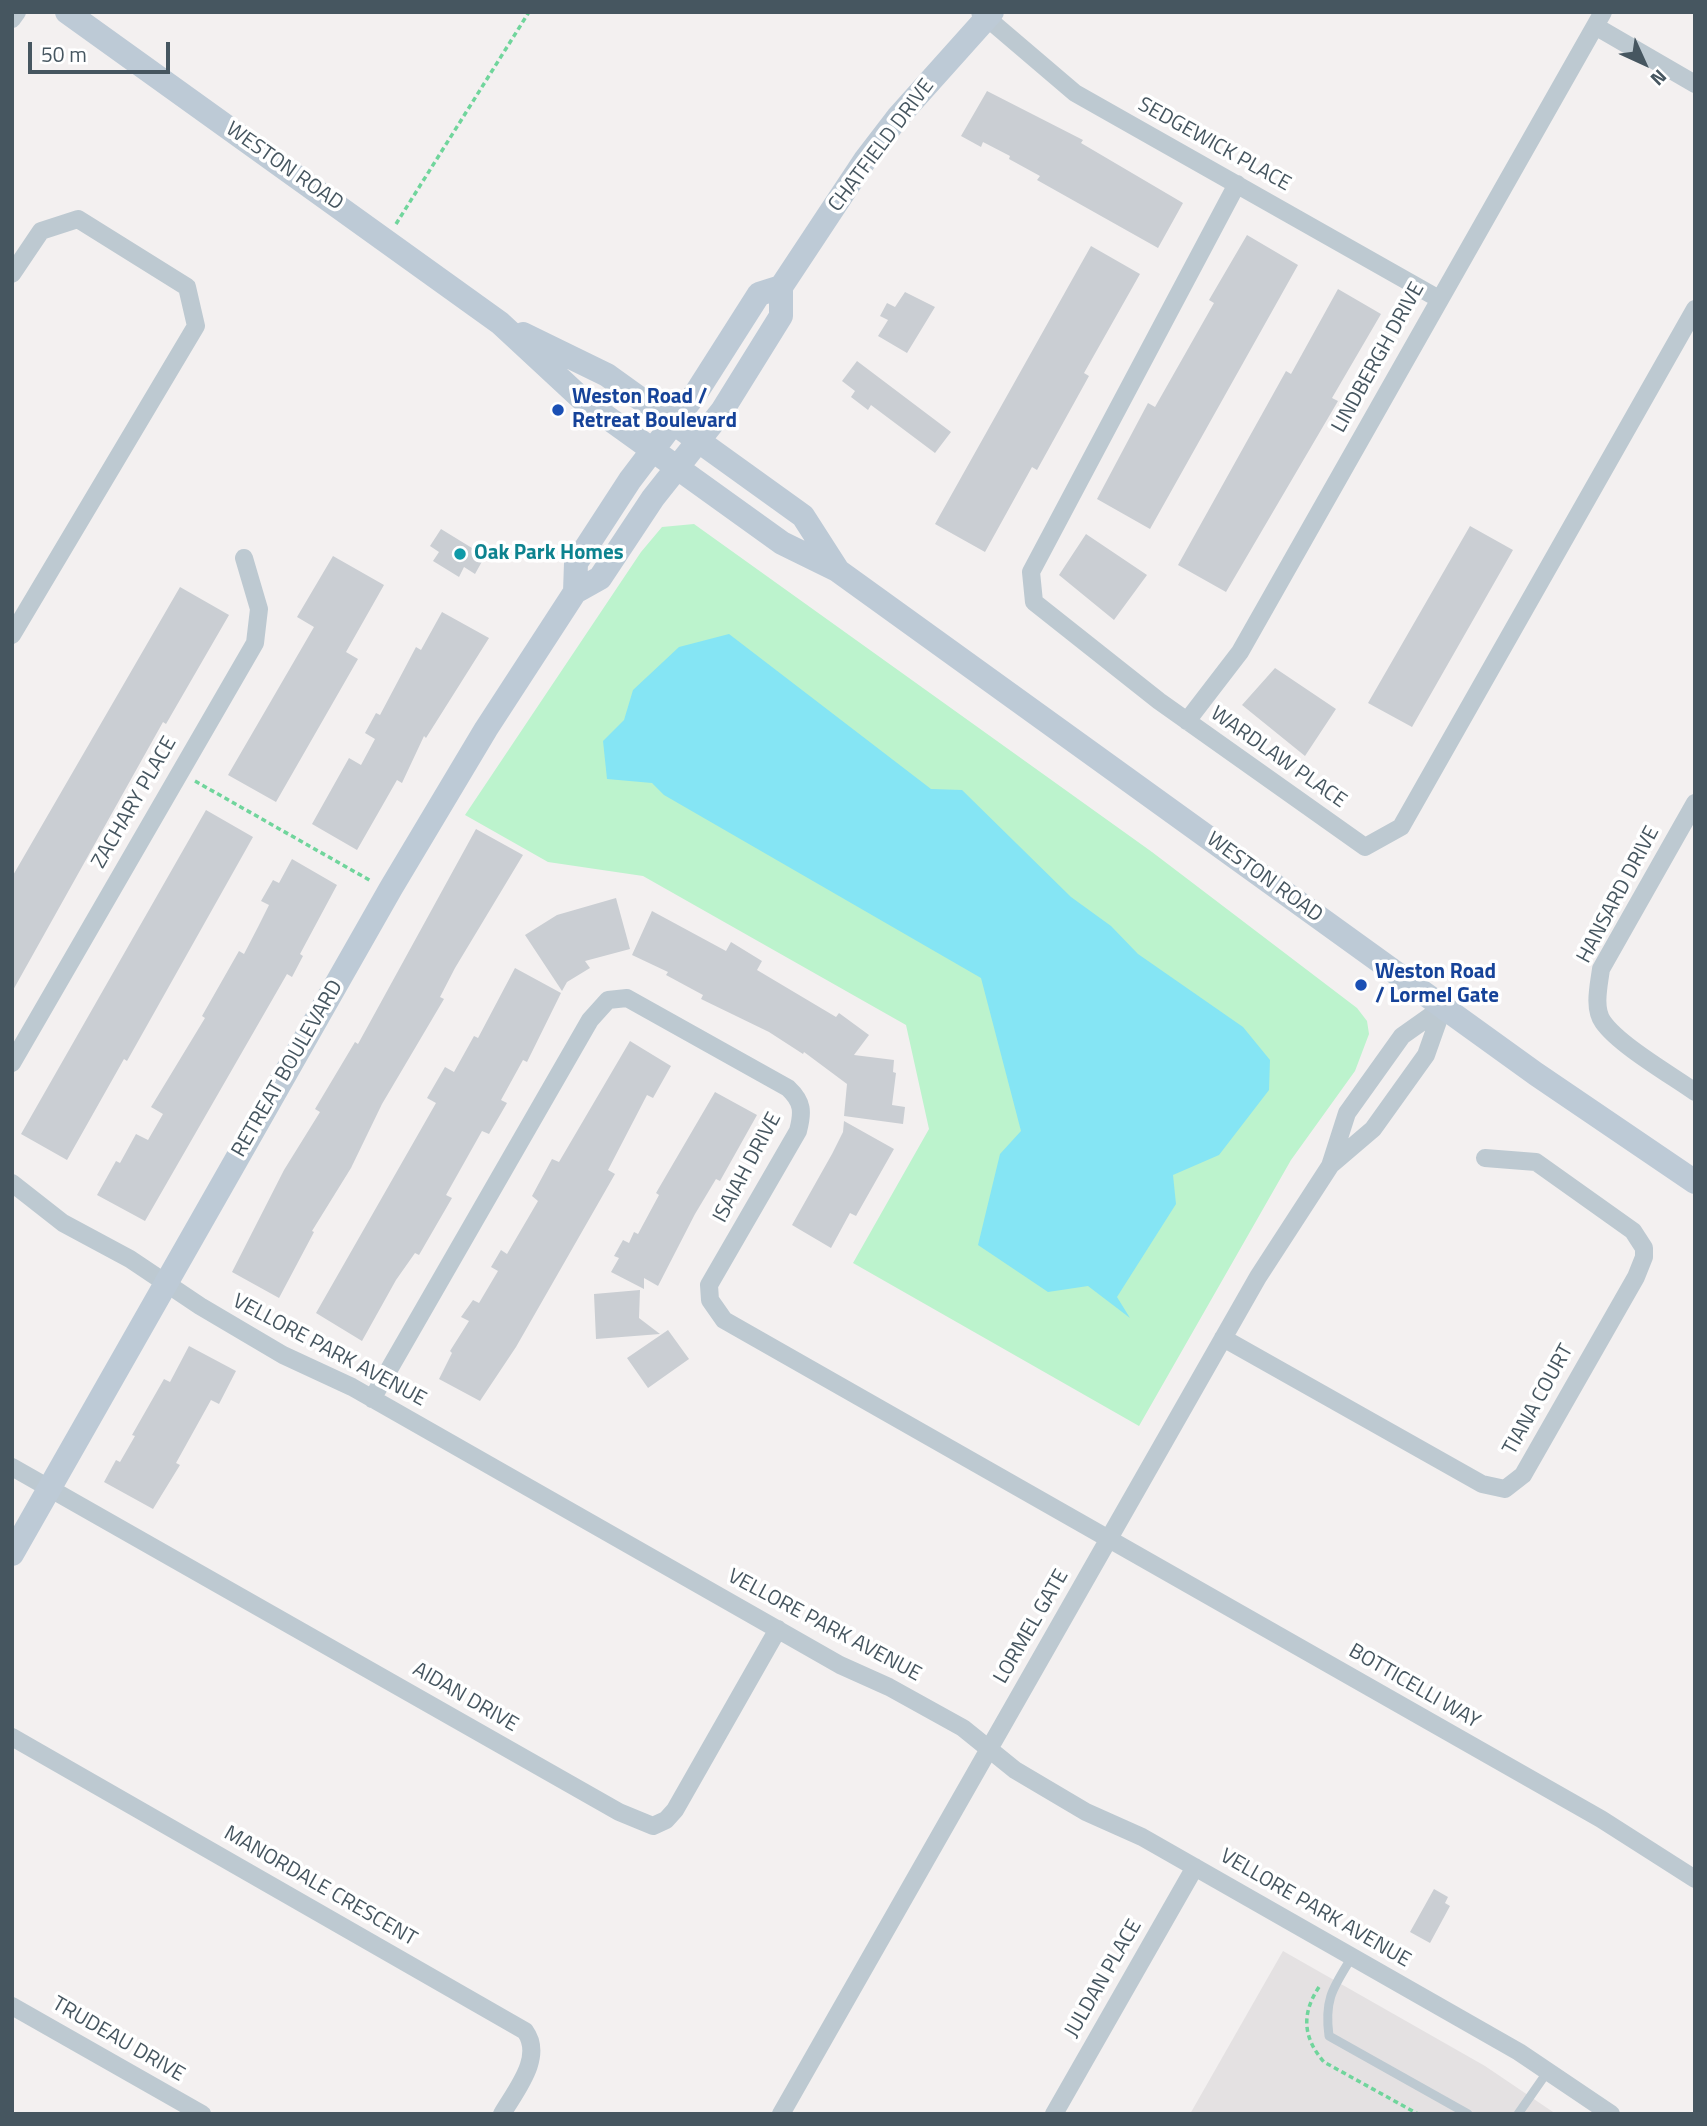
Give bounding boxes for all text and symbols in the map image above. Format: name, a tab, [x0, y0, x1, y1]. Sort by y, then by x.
scale bar	[32, 28, 173, 72]
north arrow	[1609, 28, 1679, 98]
text: 50 m	[41, 38, 87, 70]
text: N	[1644, 63, 1674, 93]
street label: CHATFIELD DRIVE	[824, 75, 940, 217]
street label: SEDGEWICK PLACE	[1133, 93, 1295, 197]
street label: WESTON ROAD	[220, 117, 348, 217]
street label: LINDBERGH DRIVE	[1327, 279, 1431, 437]
place label: Weston Road / Retreat Boulevard	[572, 385, 737, 435]
marker: Weston Road / Retreat Boulevard	[550, 402, 566, 418]
place label: Oak Park Homes	[474, 541, 624, 567]
marker: Oak Park Homes	[452, 546, 468, 562]
street label: WARDLAW PLACE	[1205, 702, 1351, 814]
street label: ZACHARY PLACE	[87, 733, 183, 873]
street label: HANSARD DRIVE	[1572, 822, 1666, 968]
street label: WESTON ROAD	[1201, 827, 1327, 929]
place label: Weston Road / Lormel Gate	[1375, 960, 1499, 1010]
street label: RETREAT BOULEVARD	[227, 976, 349, 1162]
marker: Weston Road / Lormel Gate	[1353, 977, 1369, 993]
street label: ISAIAH DRIVE	[709, 1109, 787, 1227]
street label: VELLORE PARK AVENUE	[228, 1289, 430, 1413]
street label: TIANA COURT	[1498, 1340, 1580, 1460]
street label: VELLORE PARK AVENUE	[723, 1564, 925, 1688]
street label: LORMEL GATE	[989, 1565, 1075, 1689]
street label: BOTTICELLI WAY	[1344, 1639, 1484, 1735]
street label: AIDAN DRIVE	[408, 1658, 522, 1738]
street label: MANORDALE CRESCENT	[219, 1821, 421, 1953]
street label: VELLORE PARK AVENUE	[1215, 1844, 1415, 1974]
street label: JULDAN PLACE	[1060, 1916, 1148, 2042]
street label: TRUDEAU DRIVE	[47, 1992, 189, 2088]

